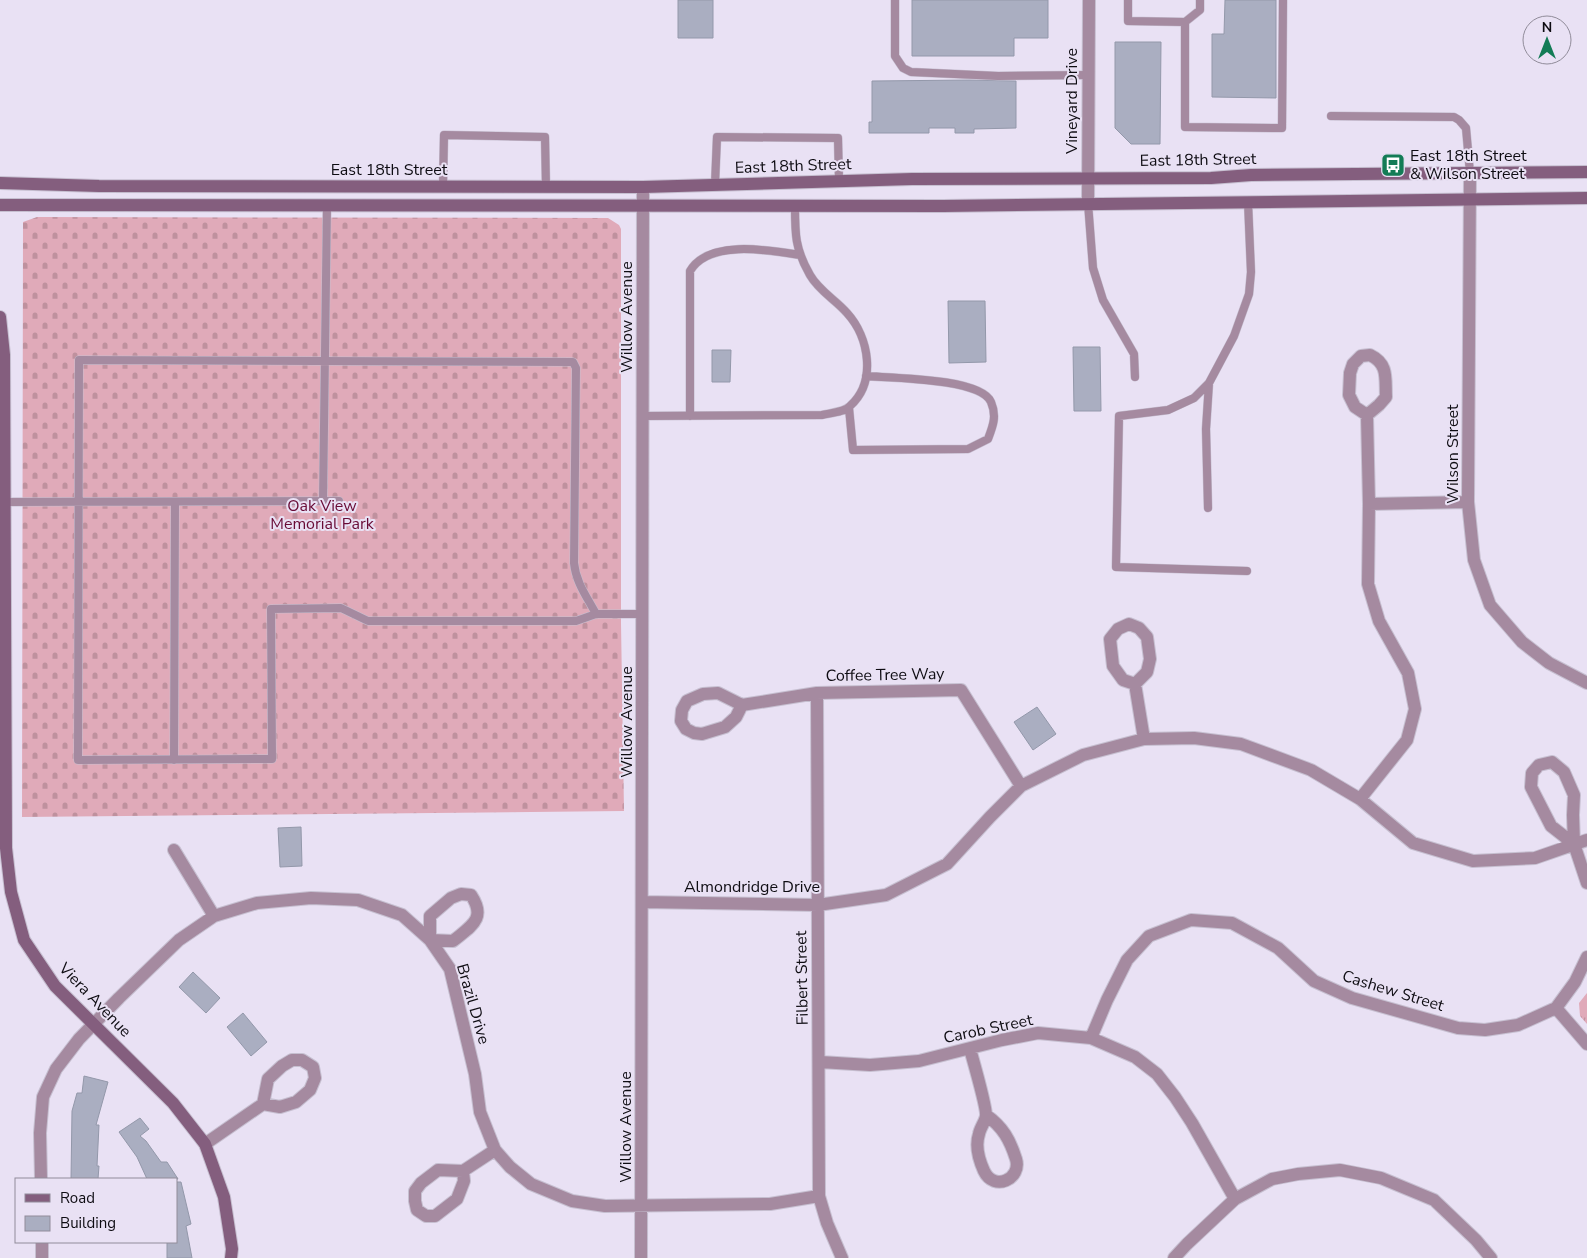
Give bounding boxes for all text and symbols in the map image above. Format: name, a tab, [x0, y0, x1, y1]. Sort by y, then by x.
north arrow	[1522, 15, 1572, 65]
text: N	[1542, 18, 1552, 37]
street label: Vineyard Drive	[1061, 48, 1083, 155]
place label: East 18th Street & Wilson Street	[1410, 145, 1527, 185]
street label: East 18th Street	[1139, 148, 1257, 172]
bus stop icon: East 18th Street & Wilson Street	[1380, 152, 1406, 178]
street label: East 18th Street	[734, 153, 852, 179]
street label: East 18th Street	[331, 159, 448, 181]
street label: Willow Avenue	[616, 261, 638, 373]
street label: Wilson Street	[1442, 404, 1464, 504]
park label: Oak View Memorial Park	[270, 495, 375, 535]
street label: Coffee Tree Way	[825, 663, 945, 687]
street label: Willow Avenue	[616, 666, 638, 778]
street label: Almondridge Drive	[684, 876, 820, 898]
street label: Filbert Street	[790, 930, 814, 1025]
street label: Viera Avenue	[53, 957, 136, 1042]
street label: Brazil Drive	[451, 961, 495, 1047]
street label: Cashew Street	[1339, 965, 1447, 1017]
street label: Carob Street	[941, 1009, 1035, 1049]
street label: Willow Avenue	[615, 1071, 637, 1183]
legend	[15, 1178, 178, 1243]
text: Road	[60, 1188, 95, 1208]
text: Building	[60, 1213, 116, 1233]

